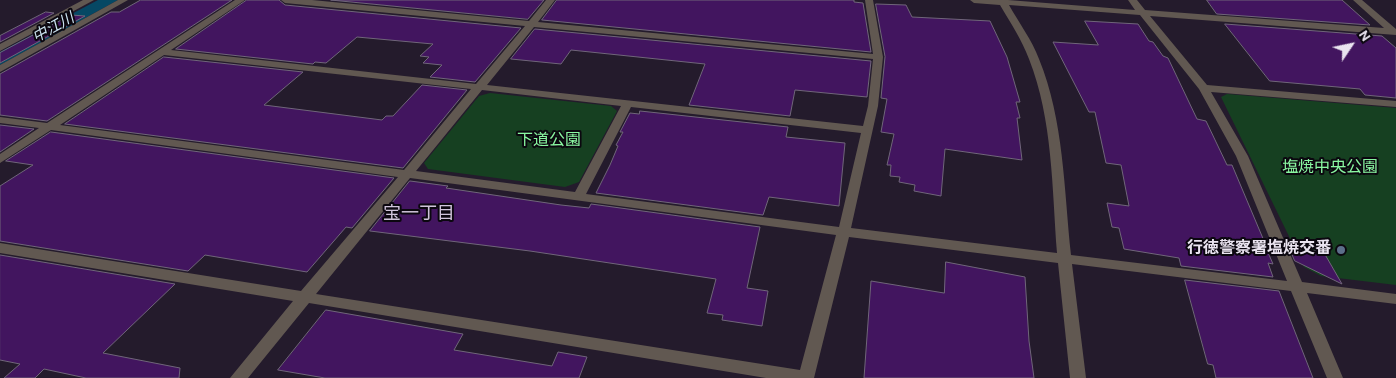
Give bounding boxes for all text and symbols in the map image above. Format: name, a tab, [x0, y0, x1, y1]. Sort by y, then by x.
water label: 中江川	[30, 10, 78, 48]
north arrow	[1326, 20, 1376, 70]
text: N	[1354, 27, 1374, 45]
park label: 下道公園	[517, 132, 581, 152]
park label: 塩焼中央公園	[1282, 159, 1378, 179]
district label: 宝一丁目	[383, 204, 455, 226]
place label: 行徳警察署塩焼交番	[1187, 240, 1331, 260]
marker: 行徳警察署塩焼交番	[1335, 244, 1347, 256]

